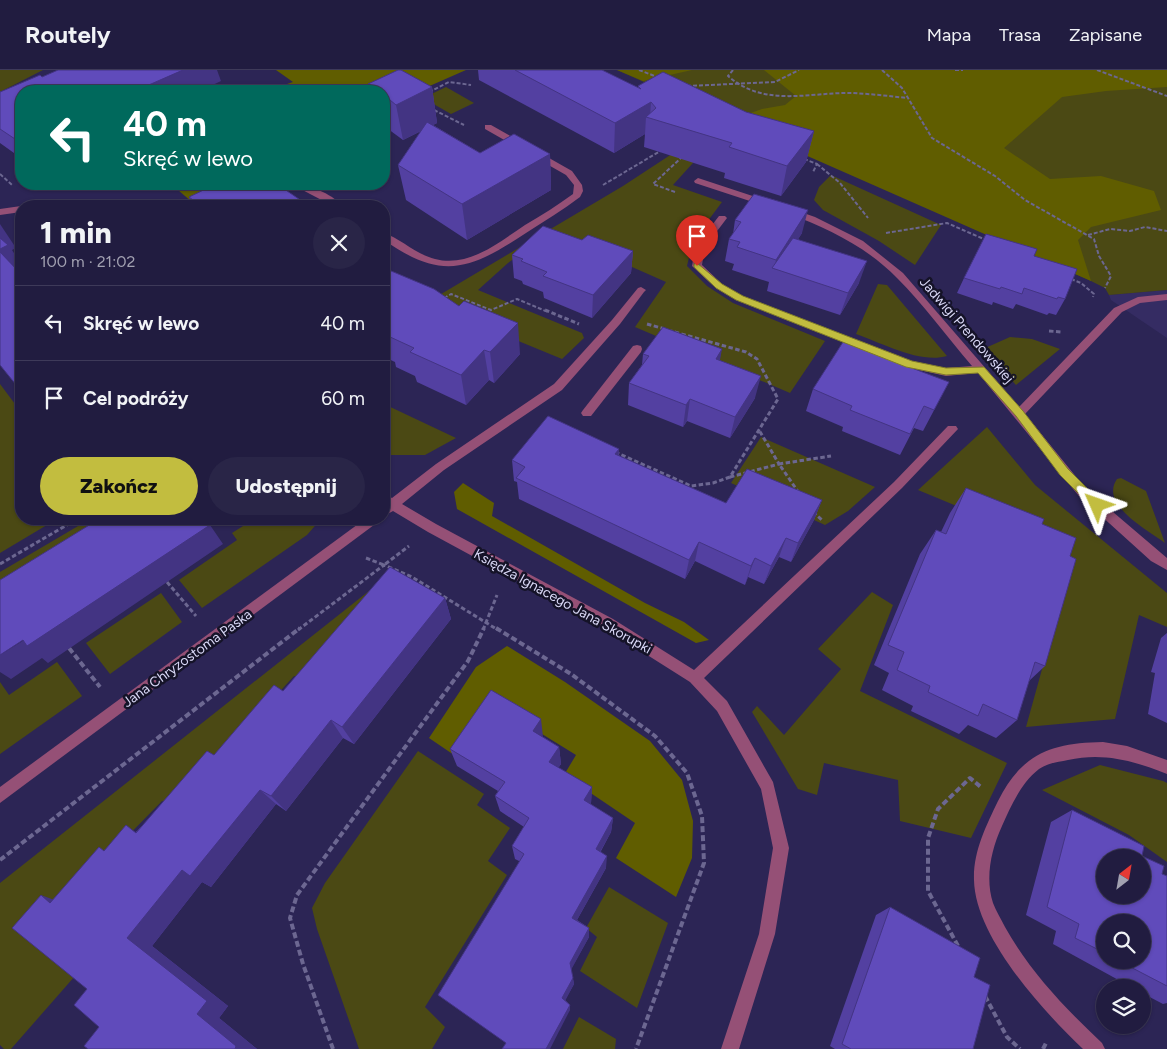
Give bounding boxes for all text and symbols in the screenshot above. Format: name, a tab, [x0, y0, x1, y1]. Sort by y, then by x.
text: Routely	[25, 20, 111, 49]
text: Mapa	[927, 24, 971, 46]
text: Trasa	[999, 24, 1041, 46]
text: Zapisane	[1069, 24, 1142, 46]
text: 40 m	[123, 103, 207, 145]
icon: left	[40, 105, 105, 170]
text: Skręć w lewo	[123, 145, 253, 172]
text: 1 min	[40, 214, 112, 251]
pin	[676, 215, 718, 266]
button: close	[313, 217, 365, 269]
icon: arrive	[683, 222, 711, 250]
text: 100 m · 21:02	[40, 252, 135, 271]
street label: Jadwigi Prendowskiej	[916, 274, 1017, 387]
icon: left	[40, 309, 68, 337]
text: Skręć w lewo	[83, 312, 199, 335]
text: 40 m	[320, 312, 365, 335]
icon: arrive	[40, 384, 68, 412]
text: Cel podróży	[83, 387, 189, 410]
text: 60 m	[321, 387, 365, 410]
button: Zakończ	[40, 457, 198, 515]
button: Udostępnij	[208, 457, 365, 515]
position arrow	[1070, 478, 1122, 530]
street label: Księdza Ignacego Jana Skorupki	[471, 545, 655, 657]
street label: Jana Chryzostoma Paska	[119, 606, 255, 711]
north arrow	[1096, 849, 1151, 904]
map controls	[1096, 849, 1151, 1034]
button: search	[1096, 914, 1151, 969]
button: layers	[1096, 979, 1151, 1034]

